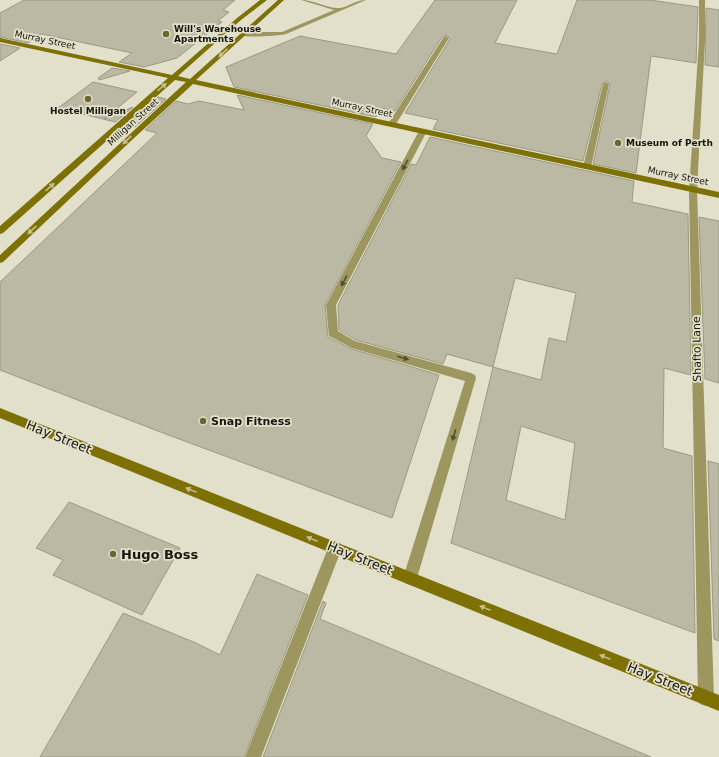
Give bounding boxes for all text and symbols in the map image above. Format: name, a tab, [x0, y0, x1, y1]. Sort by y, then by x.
place label: Will's Warehouse Apartments	[174, 24, 261, 44]
street label: Murray Street	[14, 29, 77, 51]
marker: Will's Warehouse Apartments	[161, 29, 171, 39]
one-way arrow	[218, 48, 228, 58]
one-way arrow	[157, 83, 167, 92]
marker: Hostel Milligan	[83, 94, 93, 104]
street label: Milligan Street	[106, 96, 161, 147]
street label: Murray Street	[331, 97, 394, 119]
place label: Hostel Milligan	[50, 106, 126, 116]
one-way arrow	[122, 136, 132, 145]
marker: Museum of Perth	[613, 138, 623, 148]
place label: Museum of Perth	[626, 138, 713, 148]
one-way arrow	[401, 160, 408, 171]
street label: Murray Street	[647, 165, 710, 187]
one-way arrow	[45, 182, 55, 191]
one-way arrow	[27, 225, 37, 234]
one-way arrow	[341, 275, 347, 286]
street label: Shafto Lane	[690, 316, 704, 382]
one-way arrow	[397, 356, 409, 362]
place label: Snap Fitness	[211, 415, 291, 428]
marker: Snap Fitness	[198, 416, 208, 426]
street label: Hay Street	[24, 417, 94, 457]
one-way arrow	[451, 429, 457, 441]
one-way arrow	[185, 487, 197, 493]
one-way arrow	[305, 535, 317, 541]
street label: Hay Street	[325, 538, 395, 578]
place label: Hugo Boss	[121, 547, 198, 562]
marker: Hugo Boss	[108, 549, 118, 559]
one-way arrow	[479, 605, 490, 611]
one-way arrow	[599, 653, 611, 660]
street label: Hay Street	[625, 659, 695, 699]

